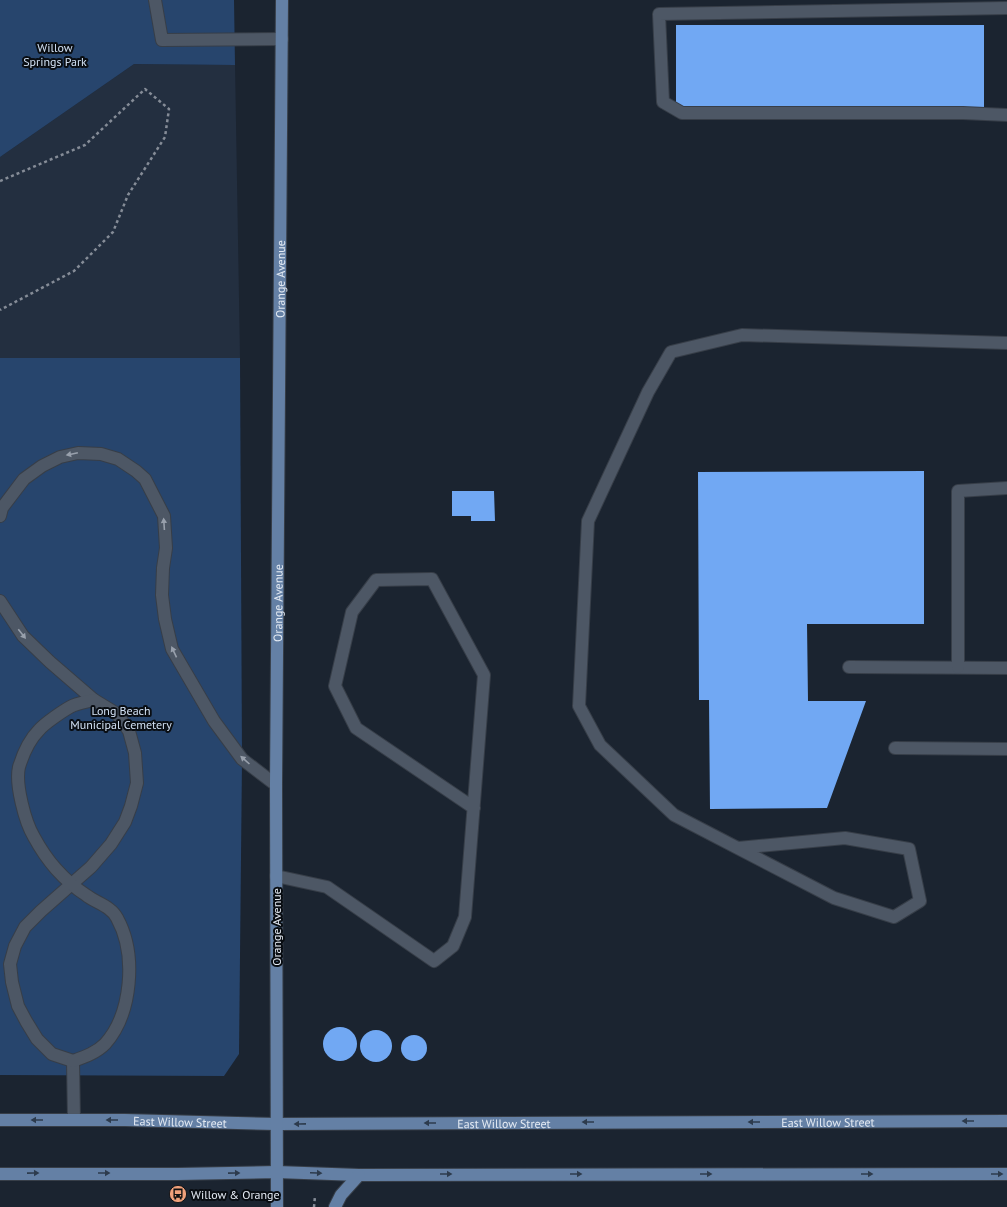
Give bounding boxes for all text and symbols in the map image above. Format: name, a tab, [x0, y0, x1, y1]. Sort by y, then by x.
park label: Willow Springs Park	[23, 40, 87, 69]
street label: Orange Avenue	[272, 240, 288, 318]
one-way arrow	[66, 452, 78, 458]
one-way arrow	[161, 518, 168, 530]
street label: Orange Avenue	[270, 564, 285, 642]
one-way arrow	[18, 628, 26, 639]
one-way arrow	[171, 646, 177, 658]
park label: Long Beach Municipal Cemetery	[70, 703, 172, 732]
one-way arrow	[240, 756, 250, 765]
street label: Orange Avenue	[269, 888, 284, 966]
street label: East Willow Street	[133, 1113, 227, 1130]
street label: East Willow Street	[781, 1114, 875, 1129]
street label: East Willow Street	[457, 1115, 551, 1131]
one-way arrow	[30, 1117, 43, 1123]
one-way arrow	[105, 1117, 118, 1123]
one-way arrow	[961, 1118, 974, 1124]
one-way arrow	[581, 1119, 594, 1125]
one-way arrow	[747, 1119, 760, 1125]
one-way arrow	[423, 1120, 436, 1126]
one-way arrow	[293, 1121, 306, 1127]
one-way arrow	[27, 1170, 40, 1176]
one-way arrow	[98, 1170, 111, 1176]
one-way arrow	[228, 1170, 241, 1176]
one-way arrow	[310, 1170, 322, 1177]
one-way arrow	[440, 1171, 453, 1177]
one-way arrow	[570, 1171, 583, 1177]
one-way arrow	[700, 1171, 713, 1177]
one-way arrow	[861, 1171, 874, 1177]
one-way arrow	[991, 1171, 1004, 1177]
bus stop icon: Willow & Orange	[168, 1184, 188, 1204]
place label: Willow & Orange	[191, 1187, 280, 1202]

